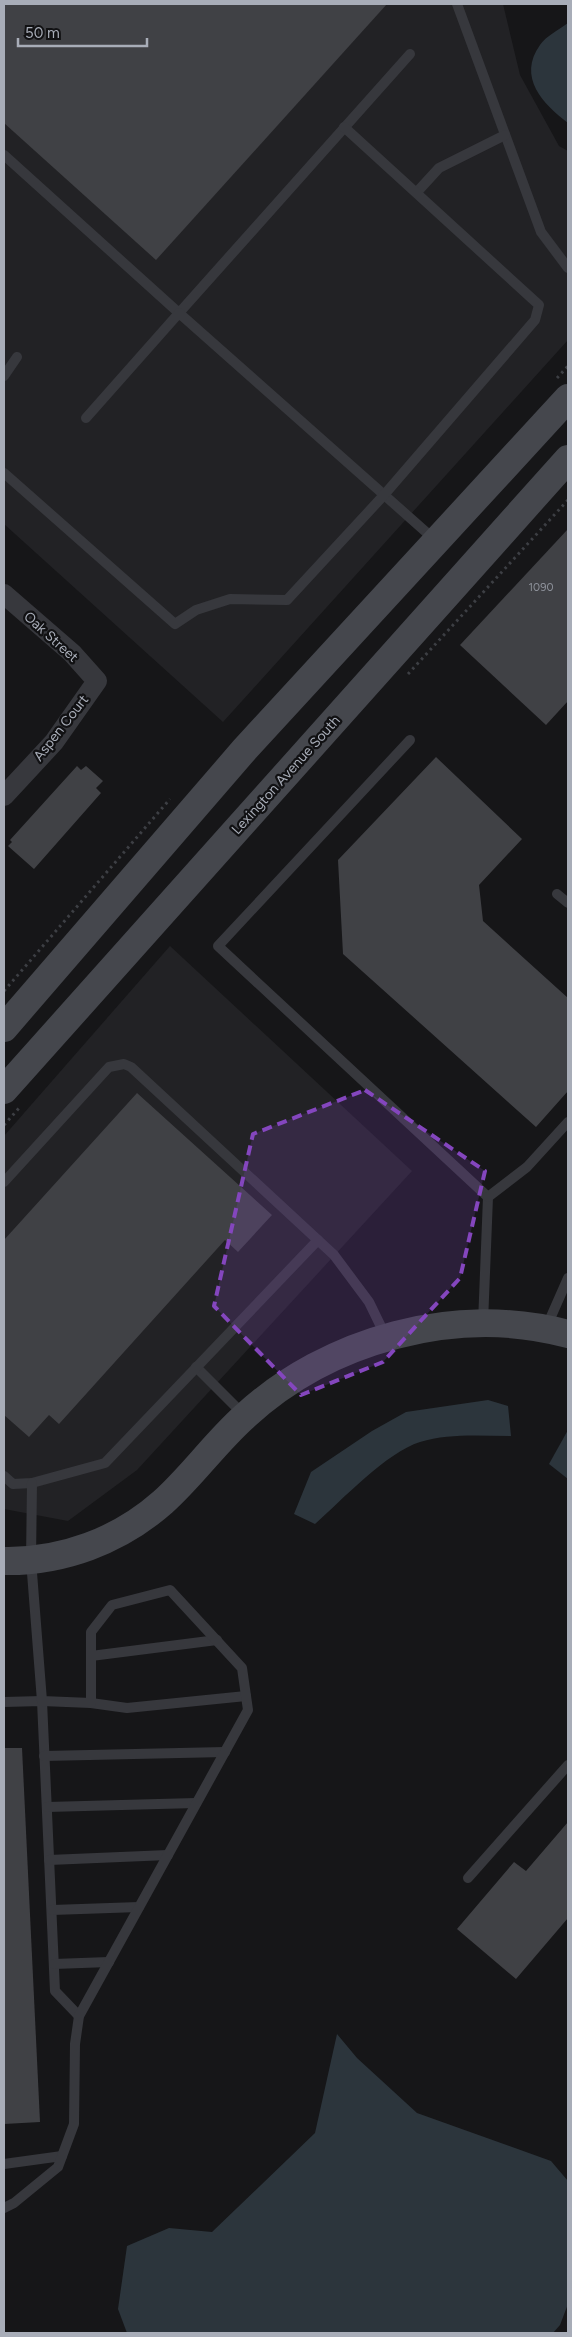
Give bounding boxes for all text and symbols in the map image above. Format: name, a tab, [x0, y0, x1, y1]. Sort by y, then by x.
scale bar	[18, 15, 146, 47]
text: 50 m	[25, 24, 60, 42]
house number: 1090	[529, 581, 553, 594]
street label: Oak Street	[20, 608, 82, 666]
street label: Aspen Court	[30, 692, 92, 764]
street label: Lexington Avenue South	[228, 712, 344, 838]

